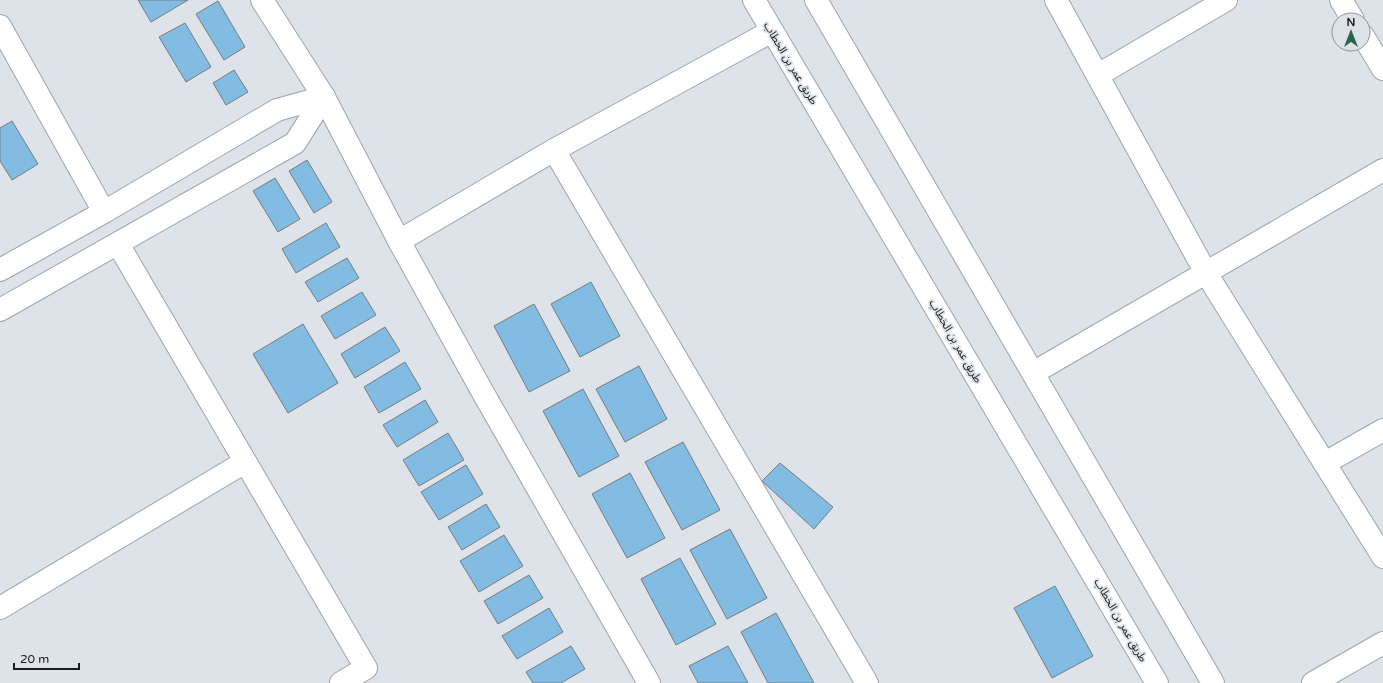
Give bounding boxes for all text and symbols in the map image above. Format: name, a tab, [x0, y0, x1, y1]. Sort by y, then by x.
north arrow	[1331, 12, 1371, 52]
text: N	[1347, 16, 1355, 29]
street label: طريق عمر بن الخطاب	[761, 20, 820, 107]
street label: طريق عمر بن الخطاب	[926, 297, 985, 385]
street label: طريق عمر بن الخطاب	[1091, 576, 1150, 664]
scale bar	[14, 645, 79, 671]
text: 20 m	[20, 652, 49, 666]

